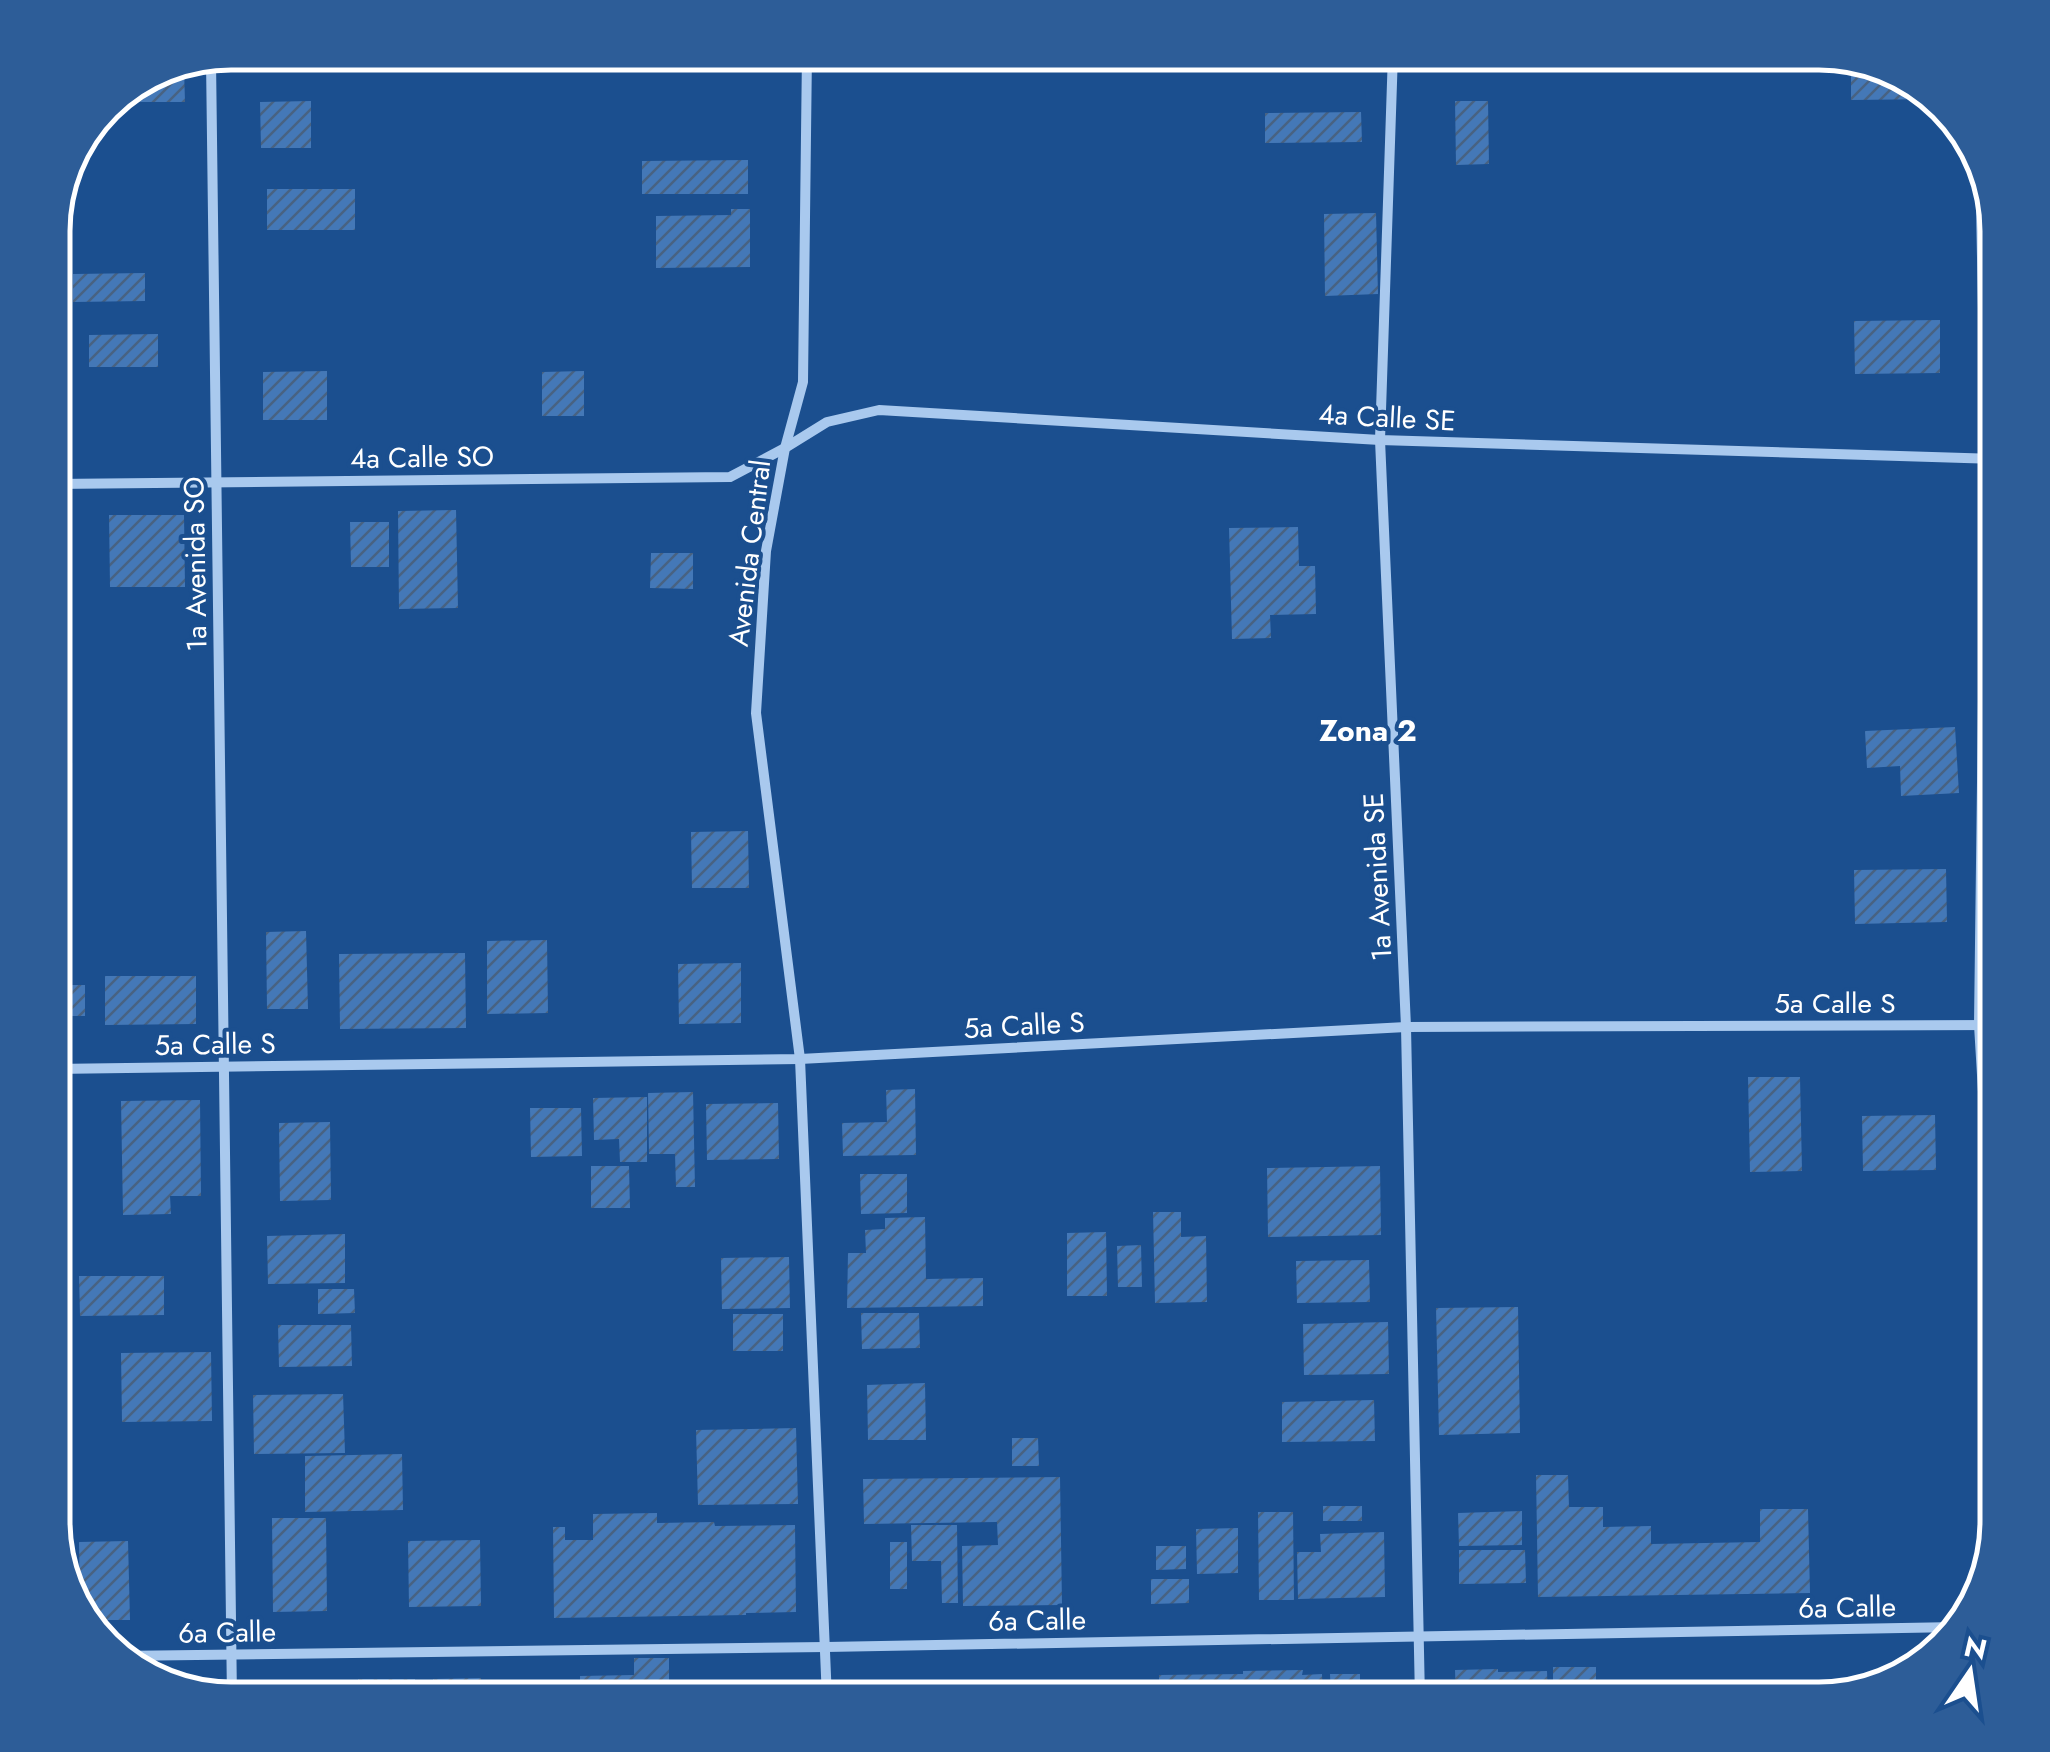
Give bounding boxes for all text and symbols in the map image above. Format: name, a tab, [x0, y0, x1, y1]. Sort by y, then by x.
street label: 4a Calle SE	[1317, 393, 1457, 442]
street label: 4a Calle SO	[350, 436, 494, 479]
street label: Avenida Central	[718, 457, 781, 649]
street label: 1a Avenida SO	[173, 476, 218, 652]
district label: Zona 2	[1319, 709, 1417, 752]
street label: 1a Avenida SE	[1353, 792, 1402, 962]
street label: 5a Calle S	[1774, 983, 1896, 1024]
street label: 5a Calle S	[962, 1002, 1086, 1049]
street label: 5a Calle S	[154, 1023, 276, 1066]
street label: 6a Calle	[1798, 1586, 1896, 1629]
street label: 6a Calle	[988, 1599, 1086, 1642]
street label: 6a Calle	[178, 1611, 276, 1654]
north arrow	[1920, 1622, 2020, 1722]
text: N	[1960, 1626, 1991, 1671]

